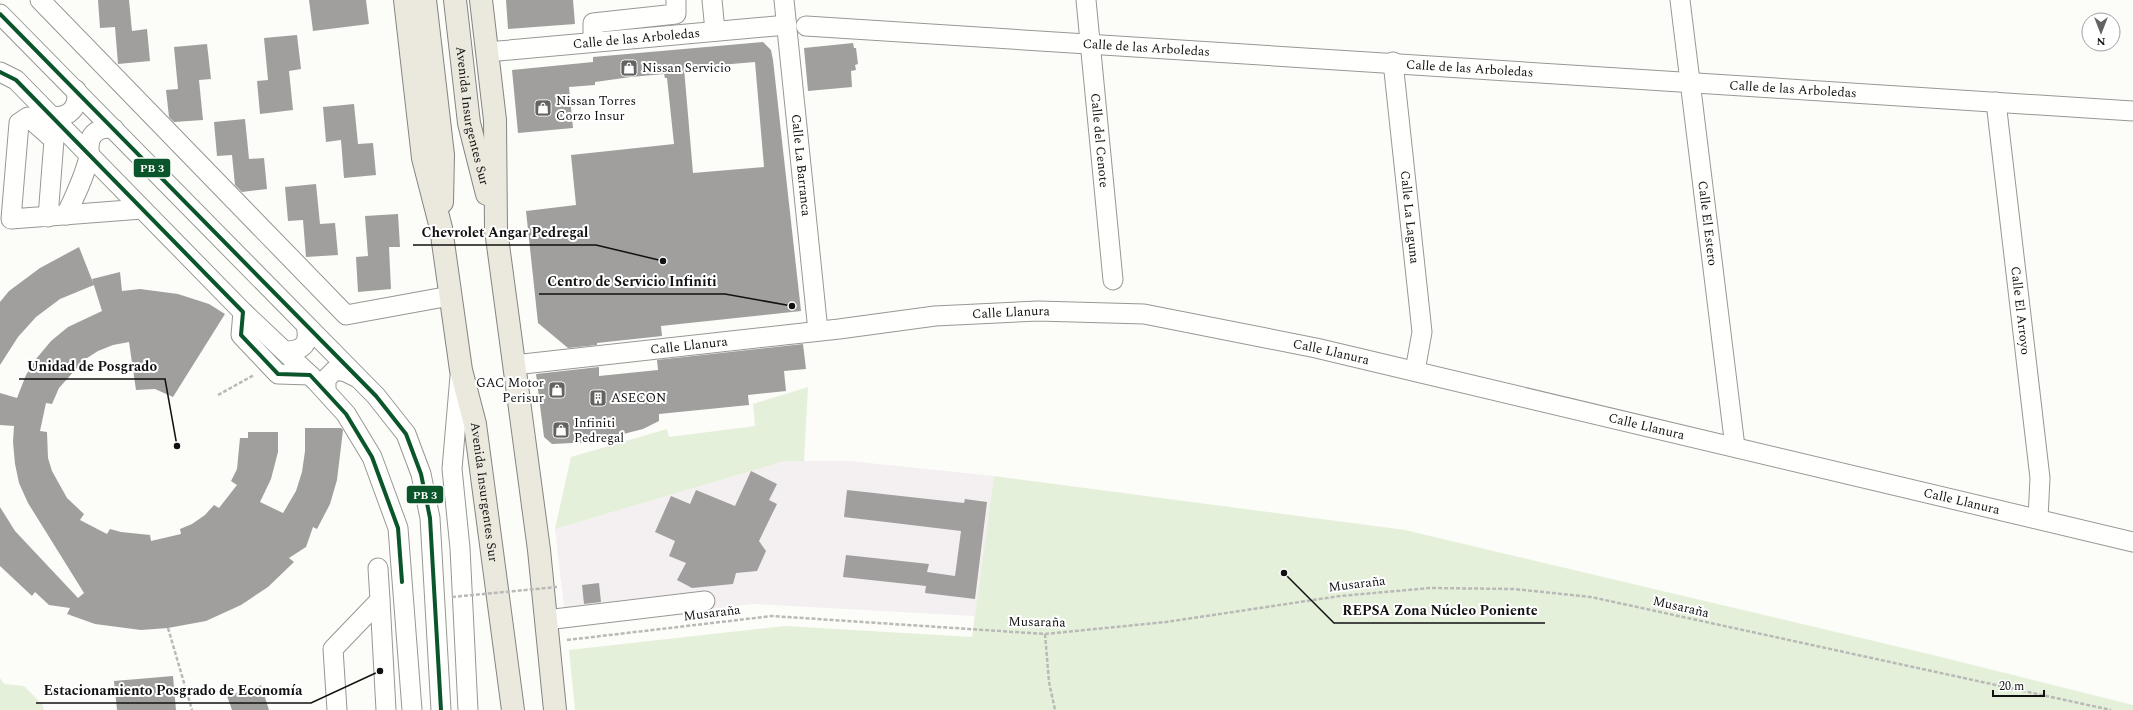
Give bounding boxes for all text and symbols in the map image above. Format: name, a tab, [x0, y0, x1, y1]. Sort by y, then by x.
north arrow	[2081, 12, 2121, 52]
street label: Calle de las Arboledas	[572, 23, 701, 54]
text: N	[2096, 33, 2105, 50]
street label: Calle de las Arboledas	[1082, 34, 1211, 62]
street label: Avenida Insurgentes Sur	[450, 45, 494, 187]
street label: Calle de las Arboledas	[1405, 54, 1534, 83]
shop icon: Nissan Servicio	[619, 58, 639, 78]
place label: Nissan Servicio	[642, 58, 731, 78]
street label: Calle de las Arboledas	[1729, 75, 1857, 103]
place label: Nissan Torres Corzo Insur	[556, 91, 636, 126]
street label: Calle del Cenote	[1085, 92, 1114, 189]
shop icon: Nissan Torres Corzo Insur	[533, 98, 553, 118]
street label: Calle La Barranca	[786, 113, 816, 218]
line badge: PB 3	[133, 158, 171, 178]
text: PB 3	[140, 160, 164, 177]
street label: Calle La Laguna	[1395, 170, 1425, 265]
street label: Calle El Estero	[1692, 180, 1723, 267]
callout: Chevrolet Angar Pedregal	[413, 219, 596, 245]
text: Chevrolet Angar Pedregal	[422, 222, 589, 243]
street label: Calle El Arroyo	[2005, 265, 2036, 356]
callout: Centro de Servicio Infiniti	[539, 268, 725, 294]
text: Centro de Servicio Infiniti	[547, 271, 717, 292]
street label: Calle Llanura	[972, 301, 1051, 324]
street label: Calle Llanura	[649, 331, 729, 360]
street label: Calle Llanura	[1291, 334, 1372, 370]
callout: Unidad de Posgrado	[19, 353, 165, 379]
text: Unidad de Posgrado	[27, 356, 157, 377]
place label: GAC Motor Perisur	[476, 373, 544, 408]
shop icon: GAC Motor Perisur	[547, 380, 567, 400]
building icon: ASECON	[588, 388, 608, 408]
place label: ASECON	[611, 388, 666, 408]
street label: Calle Llanura	[1606, 408, 1687, 445]
place label: Infiniti Pedregal	[574, 413, 624, 448]
shop icon: Infiniti Pedregal	[551, 420, 571, 440]
street label: Avenida Insurgentes Sur	[465, 421, 503, 563]
street label: Calle Llanura	[1921, 483, 2003, 520]
line badge: PB 3	[406, 485, 444, 504]
text: PB 3	[413, 487, 437, 504]
street label: Musaraña	[1327, 571, 1387, 597]
street label: Musaraña	[1651, 591, 1712, 623]
callout: REPSA Zona Núcleo Poniente	[1334, 597, 1545, 623]
street label: Musaraña	[682, 600, 742, 626]
text: REPSA Zona Núcleo Poniente	[1342, 600, 1538, 621]
street label: Musaraña	[1008, 612, 1066, 633]
scale bar	[1993, 672, 2044, 698]
callout: Estacionamiento Posgrado de Economía	[36, 677, 311, 703]
text: 20 m	[1999, 677, 2024, 696]
text: Estacionamiento Posgrado de Economía	[44, 680, 303, 701]

